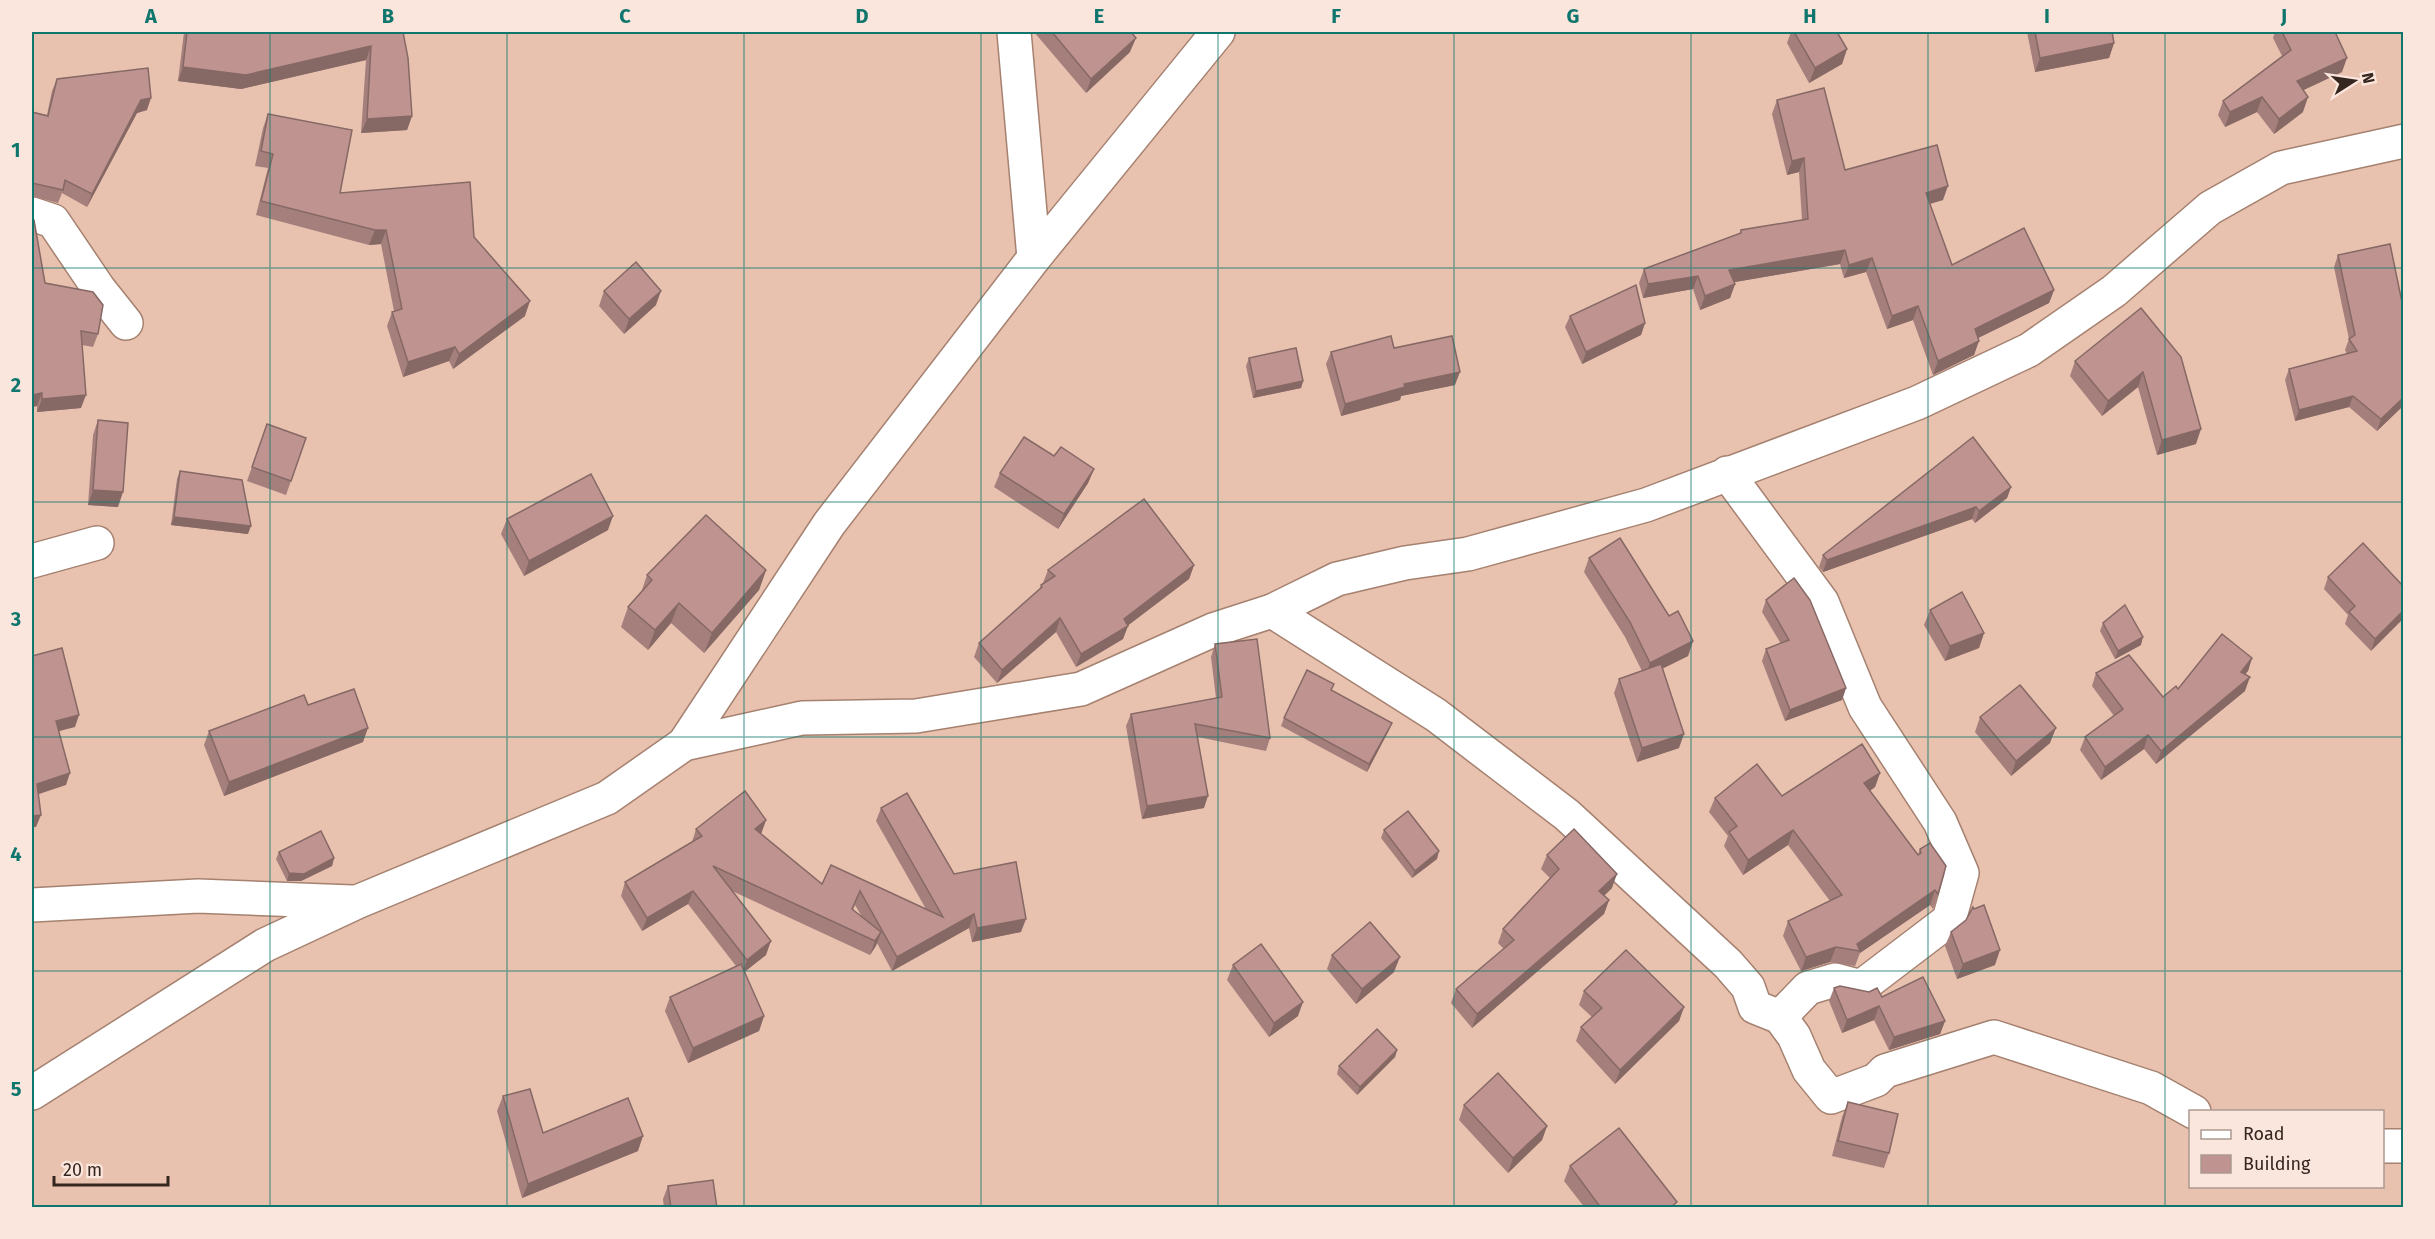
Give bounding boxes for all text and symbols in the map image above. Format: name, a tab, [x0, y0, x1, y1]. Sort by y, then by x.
text: A	[144, 4, 158, 28]
text: B	[382, 4, 394, 28]
text: C	[619, 4, 631, 28]
text: D	[855, 4, 869, 28]
text: E	[1094, 4, 1104, 28]
text: F	[1331, 4, 1341, 28]
text: G	[1567, 4, 1579, 28]
text: H	[1803, 4, 1817, 28]
text: I	[2044, 4, 2050, 28]
text: J	[2280, 4, 2287, 28]
north arrow	[2324, 51, 2384, 111]
text: N	[2358, 71, 2379, 85]
text: 1	[11, 138, 21, 162]
text: 2	[11, 373, 21, 397]
text: 3	[10, 607, 21, 631]
text: 4	[10, 842, 22, 866]
text: 5	[11, 1077, 22, 1101]
legend	[2189, 1110, 2384, 1188]
text: Road	[2243, 1123, 2285, 1145]
scale bar	[54, 1149, 168, 1187]
text: Building	[2243, 1153, 2311, 1175]
text: 20 m	[63, 1159, 102, 1181]

